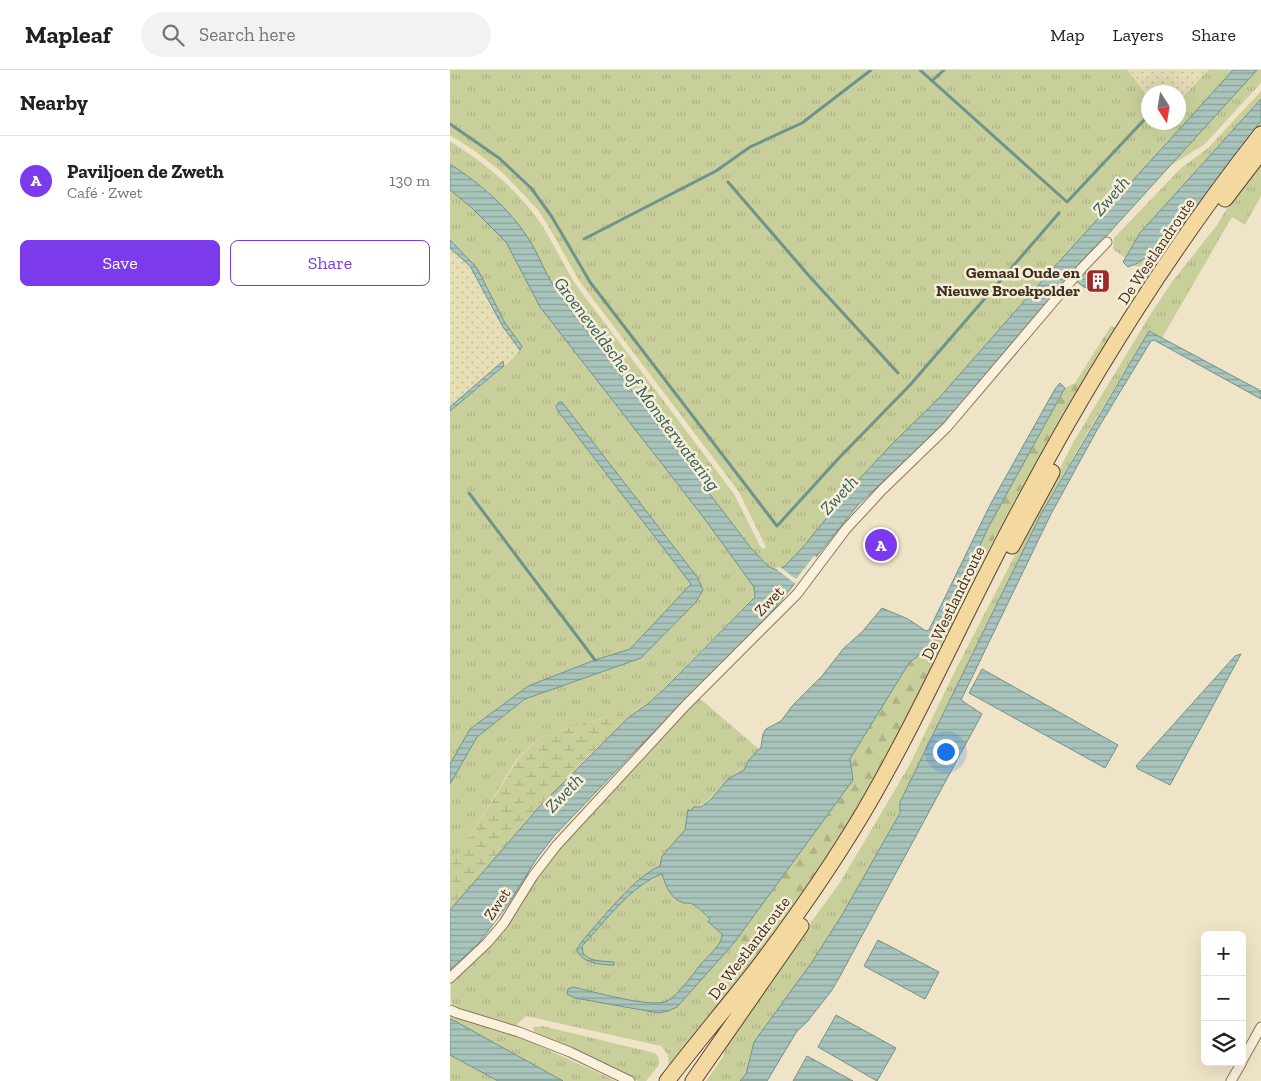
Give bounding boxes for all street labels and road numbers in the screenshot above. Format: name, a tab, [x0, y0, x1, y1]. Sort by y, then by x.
street label: De Westlandroute	[1113, 194, 1199, 308]
street label: De Westlandroute	[917, 543, 989, 663]
street label: Zwet	[750, 582, 788, 620]
street label: Zwet	[480, 884, 515, 924]
street label: De Westlandroute	[704, 893, 794, 1003]

